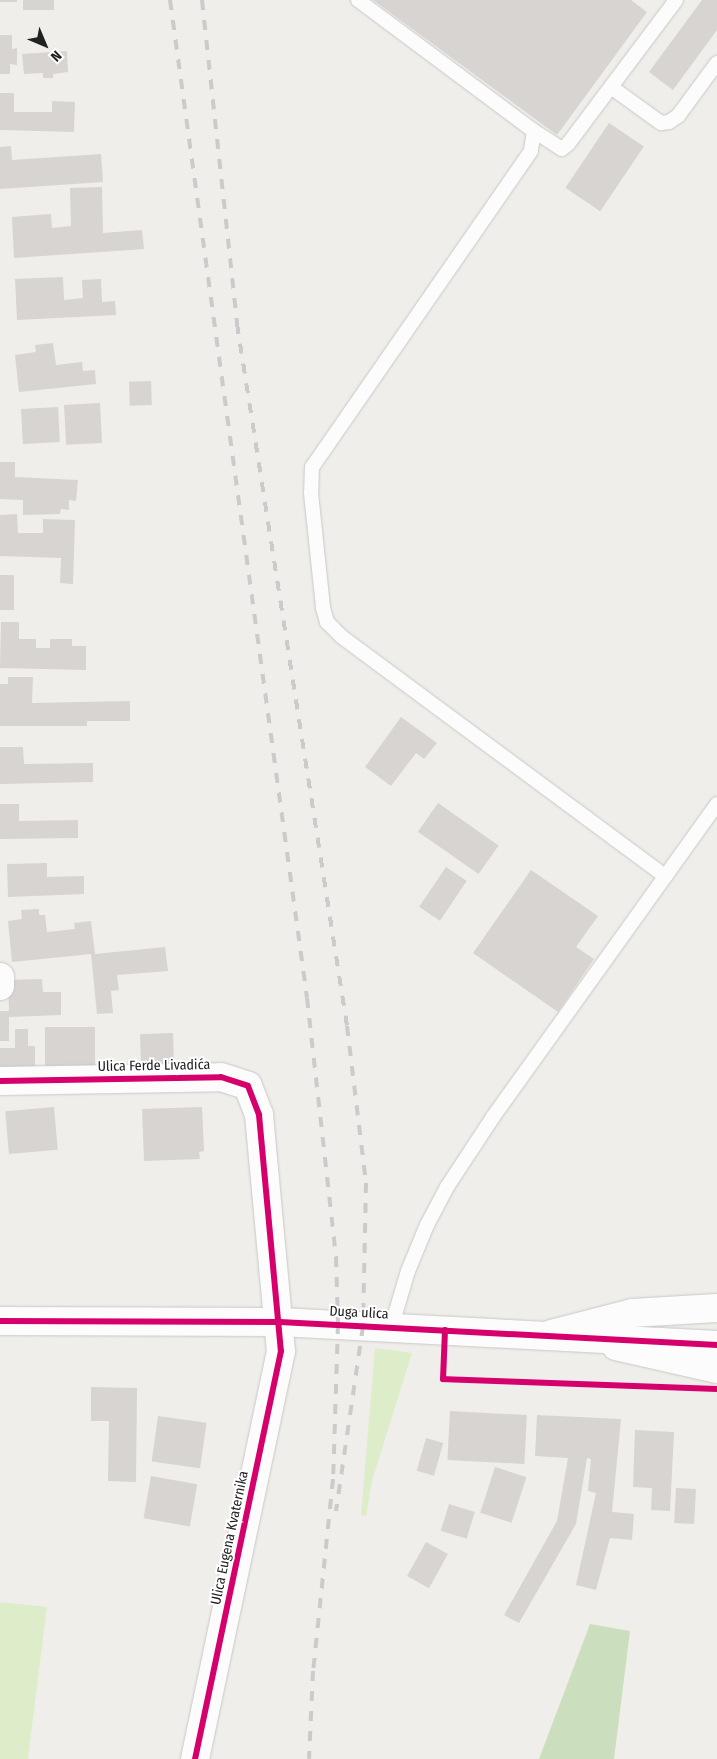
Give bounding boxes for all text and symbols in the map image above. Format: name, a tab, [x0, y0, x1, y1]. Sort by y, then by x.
north arrow	[20, 20, 70, 70]
text: N	[47, 47, 65, 65]
street label: Ulica Ferde Livadića	[98, 1057, 210, 1075]
street label: Duga ulica	[329, 1303, 389, 1323]
street label: Ulica Eugena Kvaternika	[208, 1470, 252, 1606]

